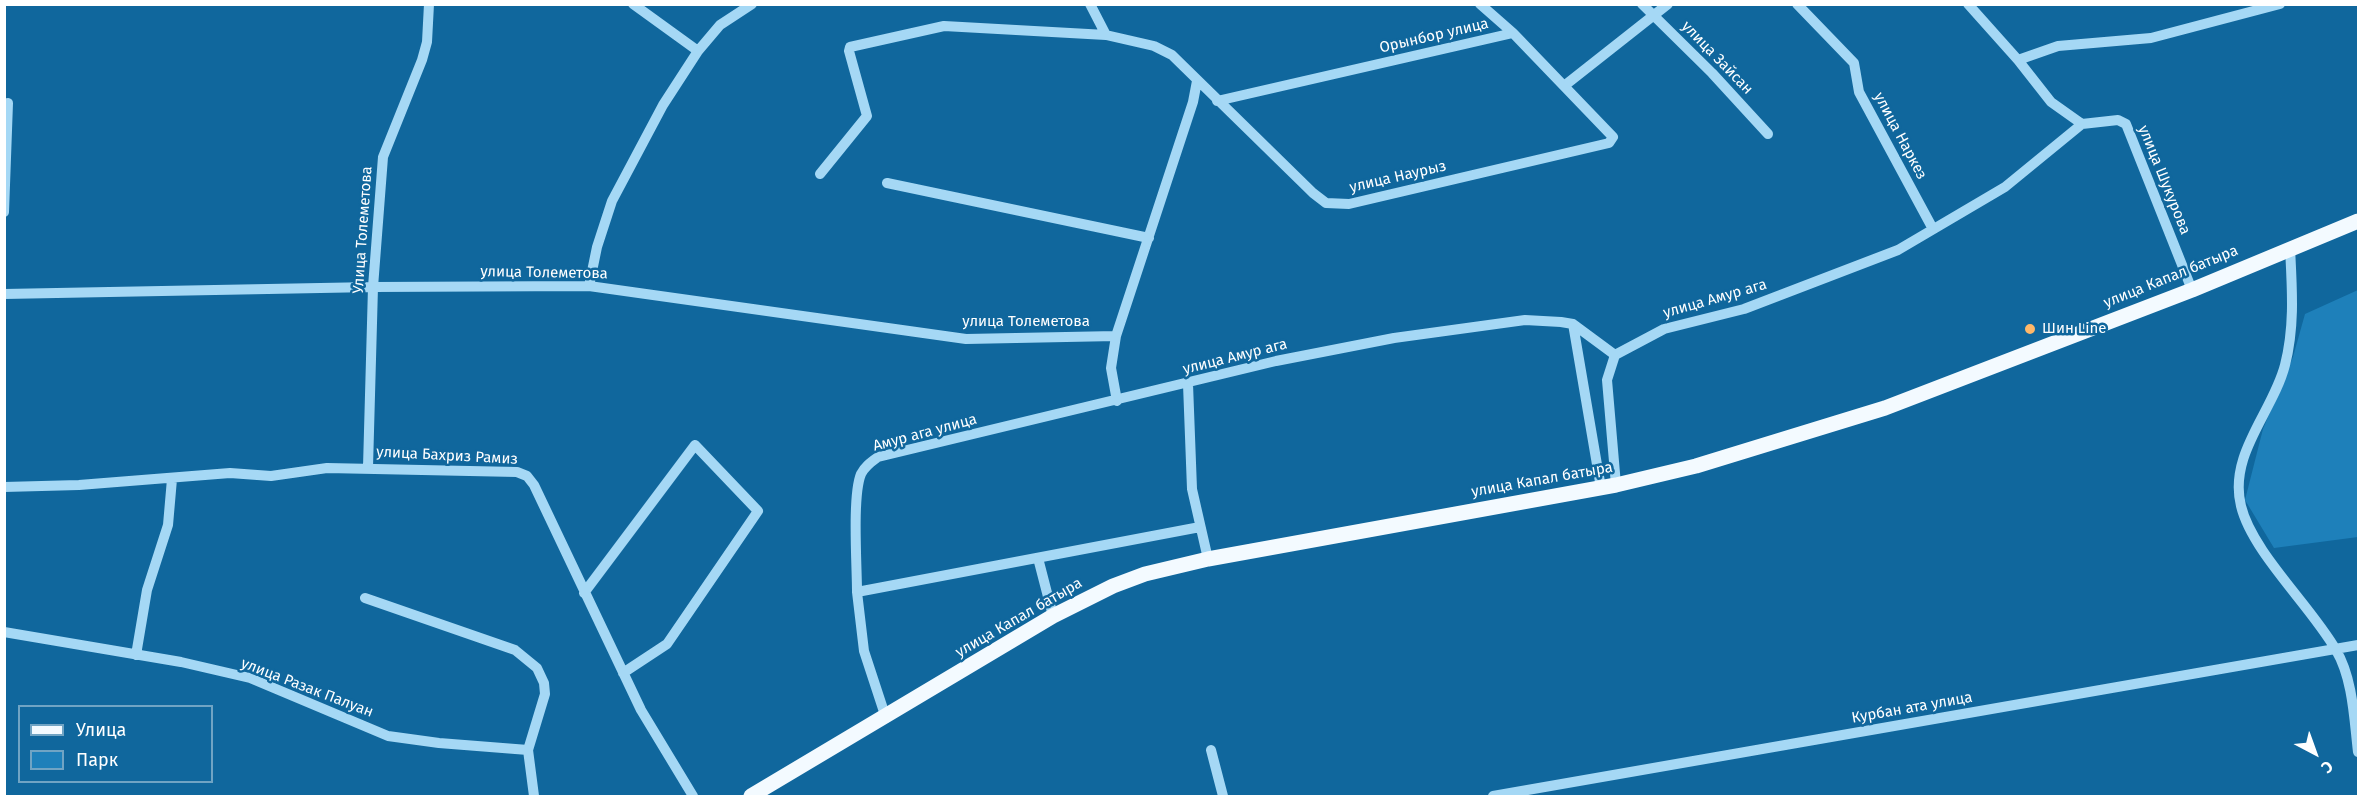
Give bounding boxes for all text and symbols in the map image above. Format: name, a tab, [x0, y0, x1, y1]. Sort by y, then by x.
street label: Орынбор улица	[1378, 15, 1490, 57]
street label: улица Зайсан	[1678, 18, 1756, 98]
street label: улица Наркез	[1870, 89, 1930, 183]
street label: улица Шукурова	[2134, 123, 2194, 237]
street label: улица Наурыз	[1348, 157, 1448, 197]
street label: Улица Толеметова	[350, 166, 376, 294]
street label: улица Капал батыра	[2101, 242, 2241, 312]
street label: улица Толеметова	[480, 263, 608, 283]
street label: улица Амур ага	[1661, 276, 1769, 322]
street label: улица Толеметова	[962, 313, 1090, 331]
place label: Шин Line	[2042, 320, 2106, 338]
marker: Шин Line	[2023, 322, 2037, 336]
street label: улица Амур ага	[1181, 335, 1289, 379]
street label: Амур ага улица	[871, 410, 979, 456]
street label: улица Бахриз Рамиз	[376, 443, 518, 469]
street label: улица Капал батыра	[1470, 459, 1614, 501]
street label: улица Капал батыра	[952, 574, 1086, 662]
street label: улица Разак Палуан	[238, 654, 376, 722]
street label: Курбан ата улица	[1850, 689, 1974, 727]
legend	[18, 705, 213, 783]
text: Улица	[76, 719, 126, 741]
north arrow	[2285, 723, 2345, 783]
text: Парк	[76, 749, 118, 771]
text: С	[2317, 757, 2337, 777]

